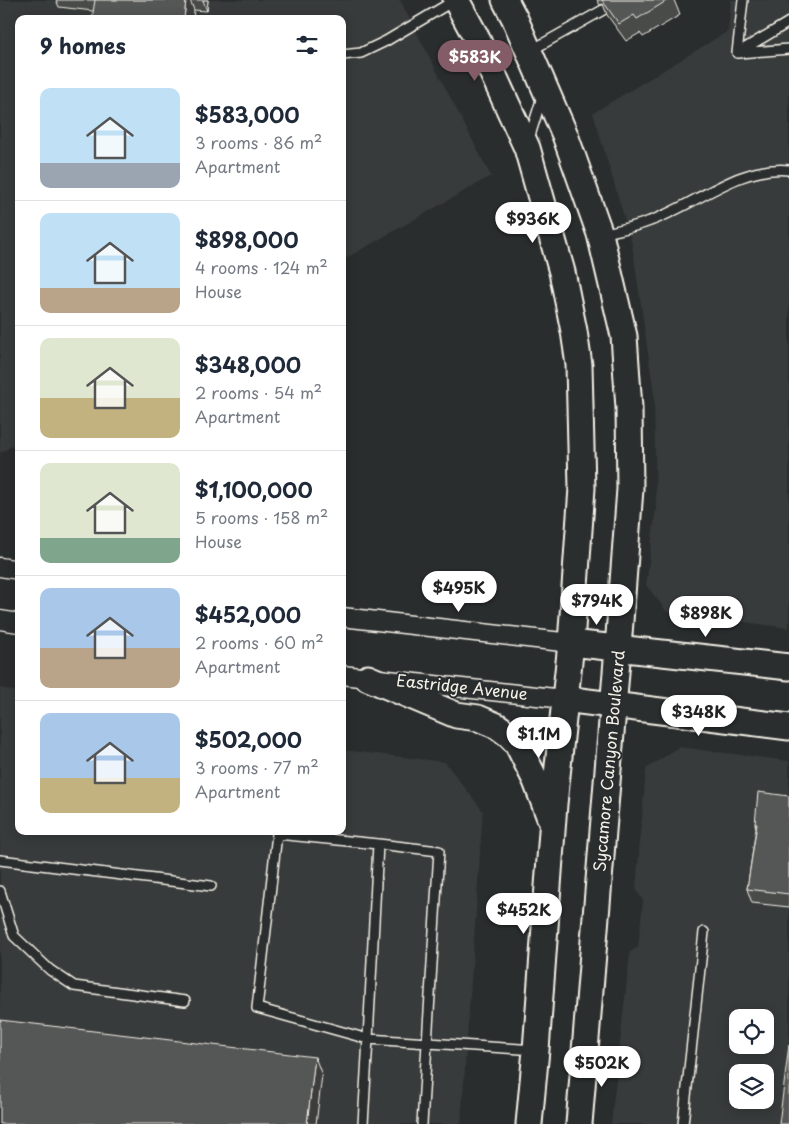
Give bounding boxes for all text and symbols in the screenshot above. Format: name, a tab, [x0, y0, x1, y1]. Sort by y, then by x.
text: 9 homes	[40, 29, 126, 61]
icon: filters	[293, 31, 321, 59]
pin: $583K	[440, 39, 510, 82]
text: $583K	[449, 44, 501, 68]
text: $583,000	[195, 98, 300, 130]
icon: home	[80, 108, 140, 168]
text: 3 rooms · 86 m²	[195, 130, 322, 154]
text: Apartment	[195, 154, 280, 178]
pin: $936K	[498, 202, 568, 244]
text: $936K	[506, 206, 560, 230]
text: $898,000	[195, 223, 298, 255]
icon: home	[80, 233, 140, 293]
text: 4 rooms · 124 m²	[195, 255, 328, 279]
text: House	[195, 279, 242, 303]
text: $348,000	[195, 348, 301, 380]
icon: home	[80, 358, 140, 418]
text: 2 rooms · 54 m²	[195, 380, 322, 404]
text: Apartment	[195, 404, 280, 428]
text: $1,100,000	[195, 473, 313, 505]
icon: home	[80, 483, 140, 543]
text: 5 rooms · 158 m²	[195, 505, 328, 529]
text: House	[195, 529, 242, 553]
pin: $495K	[424, 570, 494, 613]
text: $495K	[433, 575, 485, 599]
pin: $794K	[562, 584, 632, 626]
text: $794K	[571, 588, 623, 612]
pin: $898K	[671, 596, 741, 638]
text: $452,000	[195, 598, 301, 630]
text: $898K	[680, 600, 732, 624]
icon: home	[80, 608, 140, 668]
text: 2 rooms · 60 m²	[195, 630, 324, 654]
street label: Sycamore Canyon Boulevard	[586, 649, 630, 873]
text: Apartment	[195, 654, 280, 678]
street label: Eastridge Avenue	[395, 667, 529, 705]
pin: $348K	[664, 694, 734, 737]
text: $348K	[672, 699, 726, 723]
pin: $1.1M	[504, 716, 574, 759]
text: $1.1M	[518, 721, 560, 745]
text: $502,000	[195, 723, 302, 755]
icon: home	[80, 733, 140, 793]
text: 3 rooms · 77 m²	[195, 755, 319, 779]
text: Apartment	[195, 779, 280, 803]
pin: $452K	[489, 892, 559, 935]
text: $452K	[497, 897, 551, 921]
map controls	[729, 1009, 774, 1109]
button: locate	[729, 1009, 774, 1054]
pin: $502K	[567, 1046, 637, 1088]
text: $502K	[575, 1050, 629, 1074]
button: layers	[729, 1064, 774, 1109]

